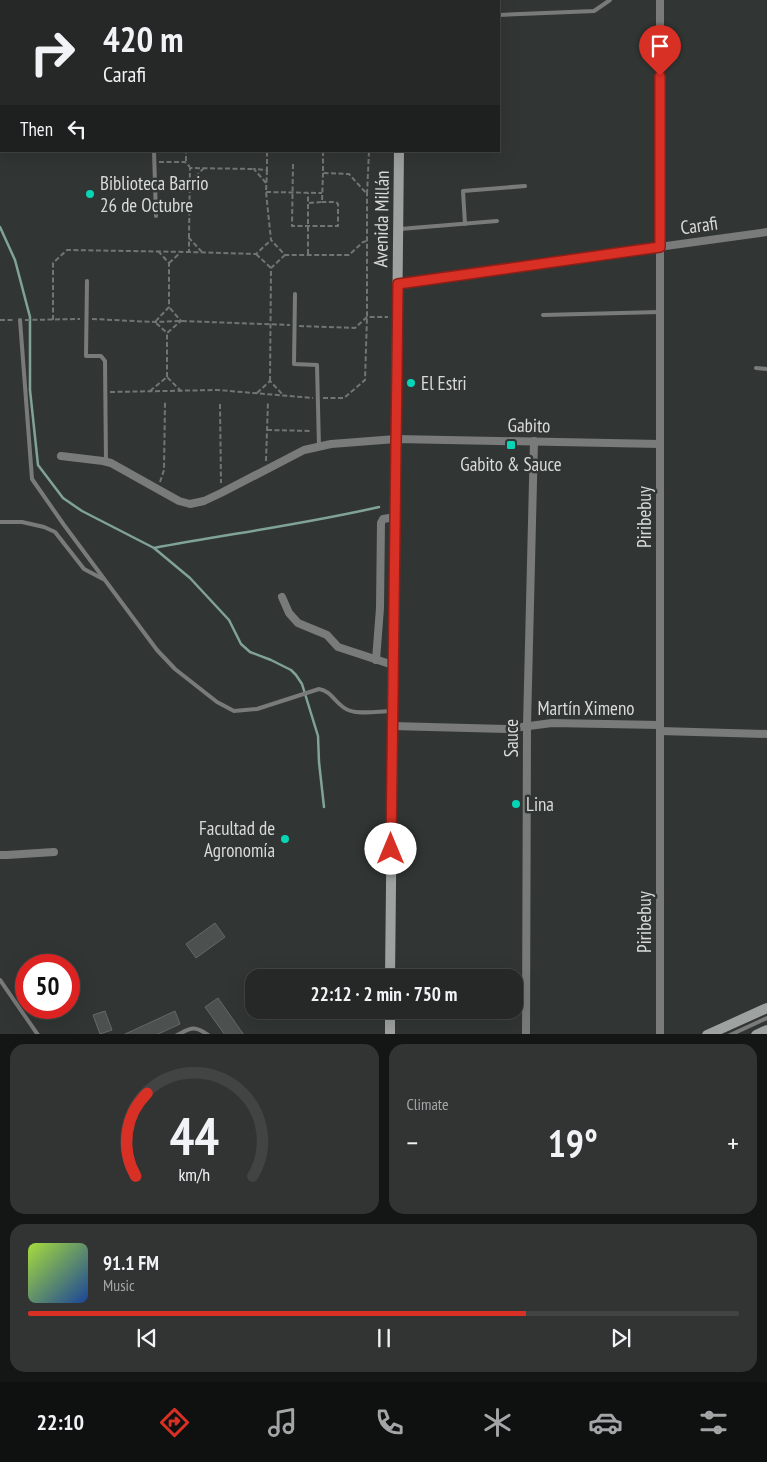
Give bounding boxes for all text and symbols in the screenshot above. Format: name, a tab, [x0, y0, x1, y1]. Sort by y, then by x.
text: 420 m	[103, 16, 184, 62]
icon: right	[20, 20, 85, 85]
pin	[639, 25, 681, 76]
icon: arrive	[646, 32, 674, 60]
text: Carafi	[103, 60, 146, 88]
icon: left	[63, 115, 91, 143]
text: Then	[20, 117, 53, 141]
street label: Avenida Millán	[368, 170, 394, 268]
place label: Biblioteca Barrio 26 de Octubre	[100, 171, 209, 217]
marker: Biblioteca Barrio 26 de Octubre	[84, 188, 96, 200]
street label: Carafi	[679, 211, 719, 239]
place label: El Estri	[421, 371, 467, 395]
marker: El Estri	[405, 377, 417, 389]
street label: Gabito	[507, 413, 551, 437]
marker: Gabito & Sauce	[505, 439, 517, 451]
place label: Gabito & Sauce	[460, 452, 562, 476]
street label: Piribebuy	[632, 485, 656, 548]
street label: Martín Ximeno	[537, 696, 635, 720]
street label: Sauce	[499, 719, 523, 757]
place label: Lina	[526, 792, 554, 816]
marker: Lina	[510, 798, 522, 810]
place label: Facultad de Agronomía	[199, 816, 275, 862]
position arrow	[364, 822, 416, 874]
marker: Facultad de Agronomía	[279, 833, 291, 845]
street label: Piribebuy	[632, 890, 656, 953]
speed limit sign: 50	[15, 954, 80, 1019]
text: 22:12 · 2 min · 750 m	[311, 982, 457, 1006]
text: Climate	[407, 1094, 449, 1114]
text: 44	[169, 1102, 219, 1169]
text: 19°	[548, 1118, 598, 1167]
text: −	[407, 1124, 418, 1161]
text: +	[727, 1124, 739, 1161]
text: km/h	[178, 1163, 210, 1186]
text: 91.1 FM	[103, 1251, 159, 1275]
text: Music	[103, 1275, 135, 1295]
icon: previous	[133, 1324, 161, 1352]
icon: pause	[370, 1324, 398, 1352]
icon: next	[607, 1324, 635, 1352]
icon: directions	[157, 1405, 192, 1440]
icon: music	[265, 1405, 300, 1440]
icon: phone	[372, 1405, 407, 1440]
icon: climate	[480, 1405, 515, 1440]
icon: car	[588, 1405, 623, 1440]
icon: filters	[696, 1405, 731, 1440]
text: 22:10	[36, 1408, 84, 1436]

